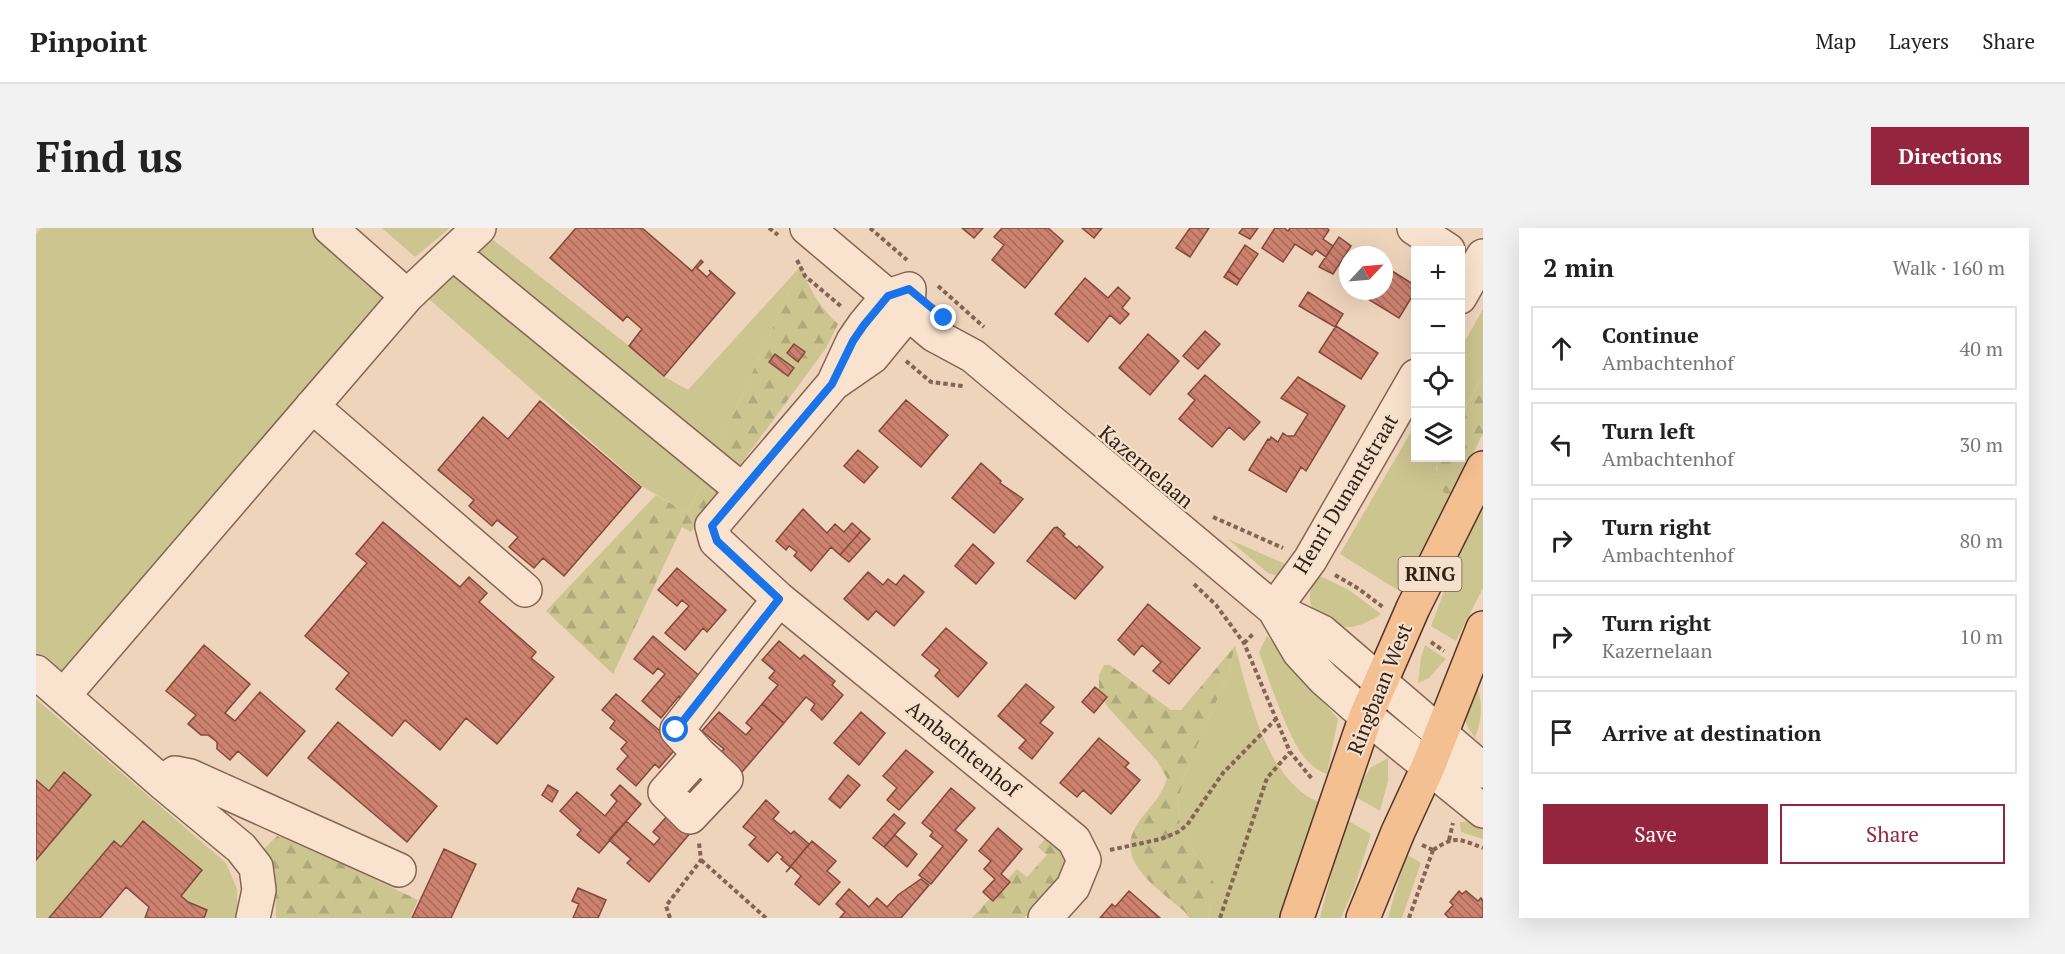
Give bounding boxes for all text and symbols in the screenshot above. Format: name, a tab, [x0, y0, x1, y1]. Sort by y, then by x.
text: Pinpoint	[30, 23, 147, 60]
text: Map	[1815, 27, 1856, 55]
text: Layers	[1889, 27, 1949, 55]
text: Share	[1982, 27, 2035, 55]
button: Directions	[1871, 127, 2029, 185]
text: Find us	[36, 128, 183, 184]
north arrow	[1339, 246, 1393, 300]
map controls	[1411, 246, 1465, 462]
button: +	[1411, 246, 1465, 300]
text: 2 min	[1543, 250, 1614, 284]
text: Walk · 160 m	[1893, 254, 2005, 281]
button: −	[1411, 300, 1465, 354]
route end	[930, 304, 956, 330]
text: Continue	[1602, 320, 1699, 349]
icon: ahead	[1545, 332, 1578, 365]
text: 40 m	[1960, 335, 2003, 362]
text: Ambachtenhof	[1602, 349, 1734, 376]
button: locate	[1411, 354, 1465, 408]
street label: Henri Dunantstraat	[1286, 408, 1404, 579]
button: layers	[1411, 408, 1465, 462]
text: Turn left	[1602, 416, 1695, 445]
street label: Kazernelaan	[1093, 418, 1200, 515]
icon: left	[1545, 428, 1578, 461]
text: 30 m	[1960, 431, 2003, 458]
text: Ambachtenhof	[1602, 445, 1734, 472]
text: Turn right	[1602, 512, 1711, 541]
icon: right	[1545, 524, 1578, 557]
text: 80 m	[1960, 527, 2003, 554]
text: Ambachtenhof	[1602, 541, 1734, 568]
road number: RING	[1398, 557, 1462, 591]
text: Turn right	[1602, 608, 1711, 637]
street label: Ringbaan West	[1340, 619, 1418, 758]
icon: right	[1545, 620, 1578, 653]
text: 10 m	[1960, 623, 2003, 650]
text: Kazernelaan	[1602, 637, 1712, 664]
street label: Ambachtenhof	[901, 694, 1028, 804]
route start	[662, 716, 688, 742]
icon: arrive	[1545, 716, 1578, 749]
text: Arrive at destination	[1602, 718, 1821, 747]
button: Save	[1543, 804, 1768, 864]
button: Share	[1780, 804, 2005, 864]

